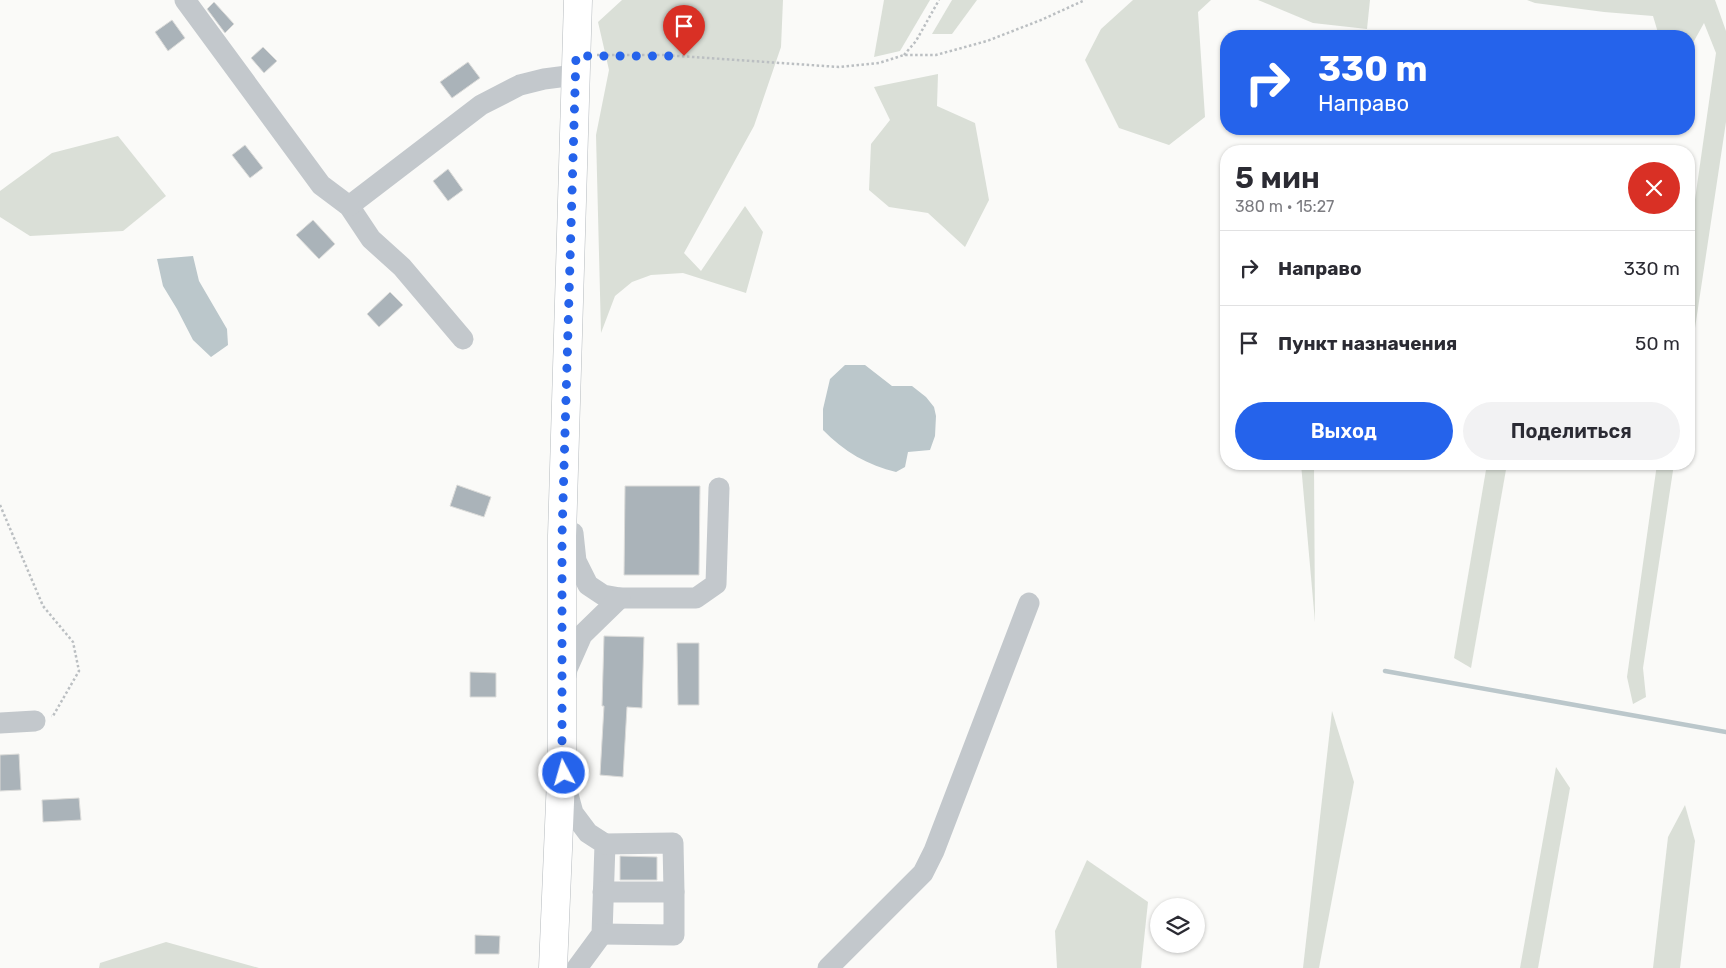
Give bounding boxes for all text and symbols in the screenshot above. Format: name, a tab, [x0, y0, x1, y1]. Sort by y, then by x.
pin	[663, 5, 705, 56]
icon: arrive	[670, 12, 698, 40]
text: 330 m	[1318, 48, 1427, 90]
icon: right	[1235, 50, 1300, 115]
text: Направо	[1318, 90, 1409, 117]
text: 5 мин	[1235, 160, 1320, 196]
button: close	[1628, 162, 1680, 214]
text: 380 m · 15:27	[1235, 197, 1334, 216]
icon: right	[1235, 254, 1263, 282]
text: Направо	[1278, 257, 1362, 280]
text: 330 m	[1624, 257, 1680, 280]
icon: arrive	[1235, 329, 1263, 357]
text: Пункт назначения	[1278, 332, 1457, 355]
text: 50 m	[1635, 332, 1680, 355]
button: Выход	[1235, 402, 1453, 460]
button: Поделиться	[1463, 402, 1680, 460]
position arrow	[537, 746, 589, 798]
map controls	[1150, 898, 1205, 953]
button: layers	[1150, 898, 1205, 953]

